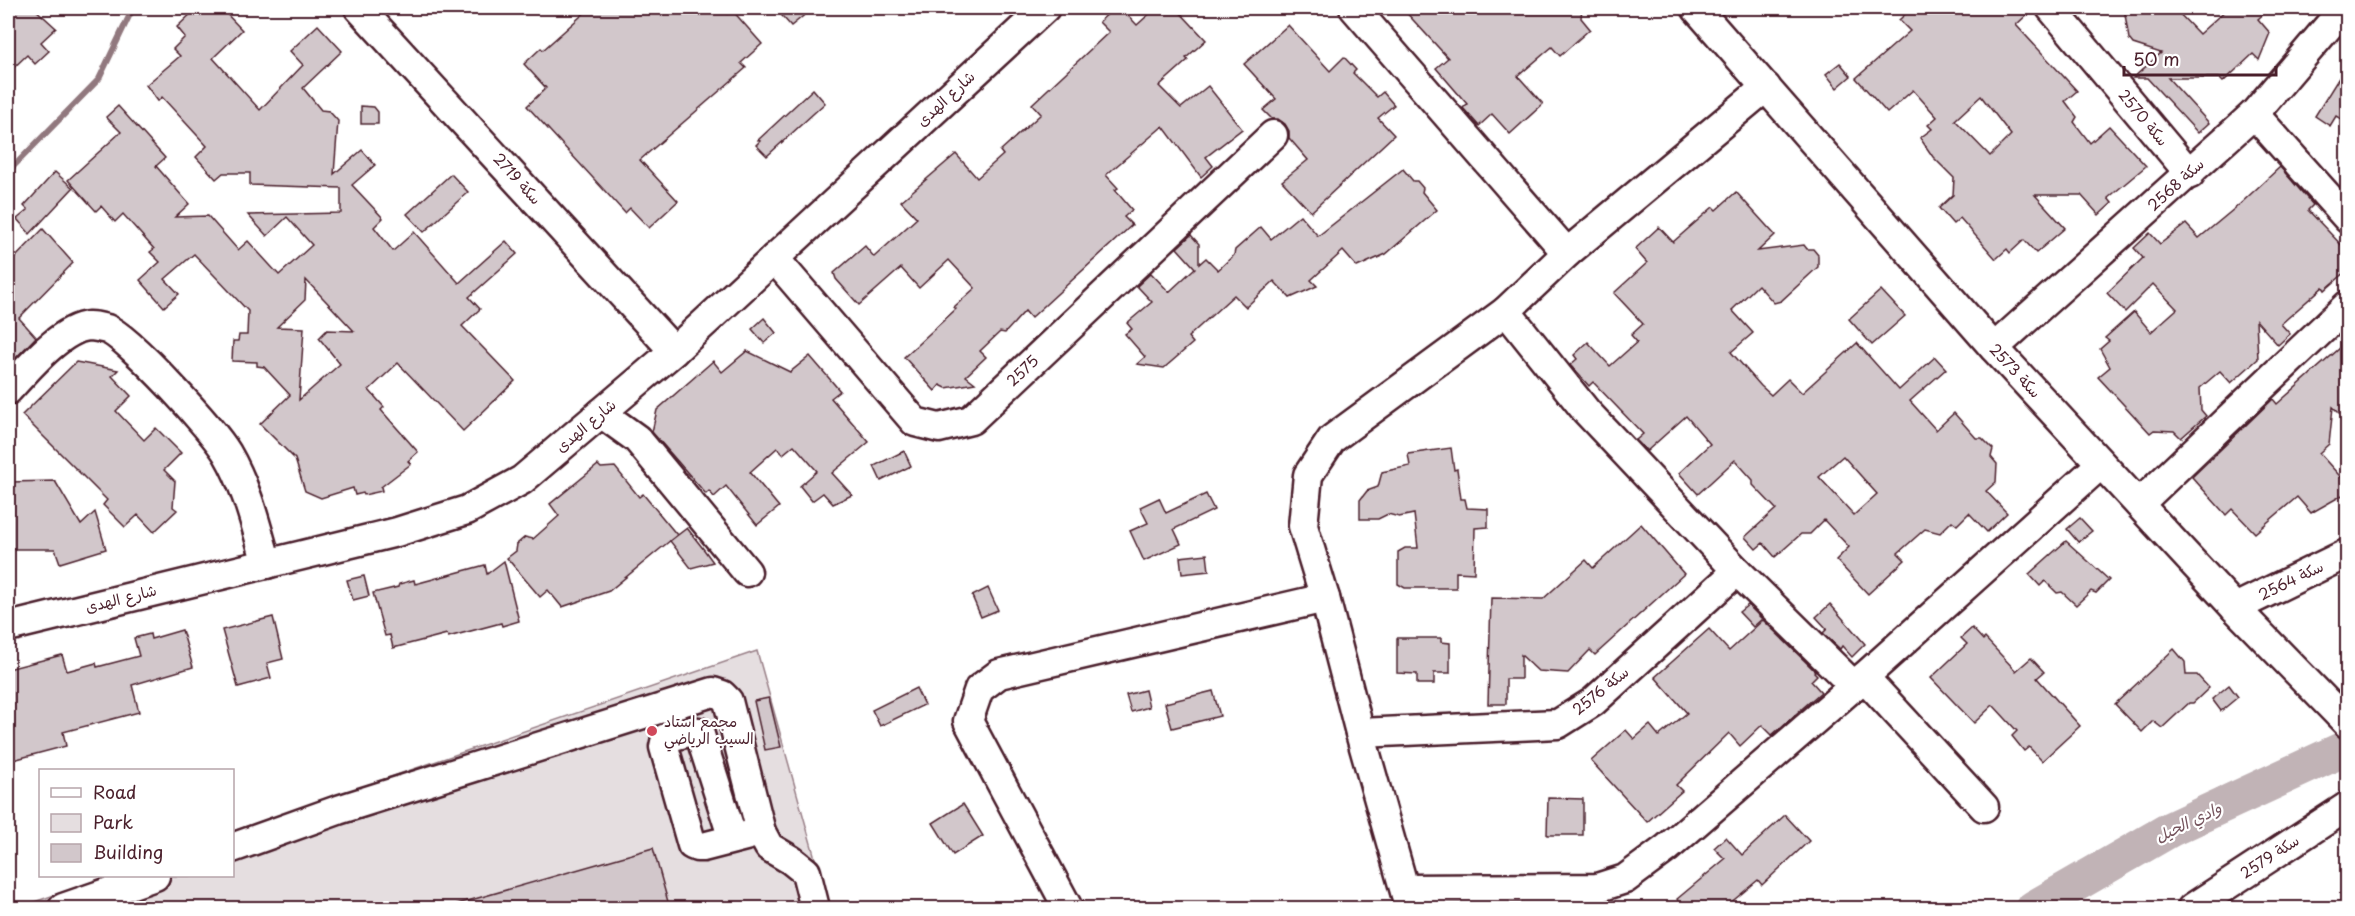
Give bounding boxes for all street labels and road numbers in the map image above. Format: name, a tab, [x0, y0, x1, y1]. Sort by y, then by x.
street label: شارع الهدى	[911, 65, 979, 131]
street label: سكة 2570	[2114, 84, 2175, 150]
street label: سكة 2719	[489, 147, 548, 209]
street label: سكة 2568	[2141, 152, 2208, 216]
street label: سكة 2573	[1985, 338, 2047, 402]
street label: 2575	[1001, 349, 1043, 391]
street label: شارع الهدى	[550, 393, 620, 457]
street label: سكة 2564	[2254, 554, 2327, 605]
street label: شارع الهدى	[83, 578, 159, 618]
street label: سكة 2576	[1567, 660, 1633, 720]
street label: سكة 2579	[2235, 828, 2303, 883]

